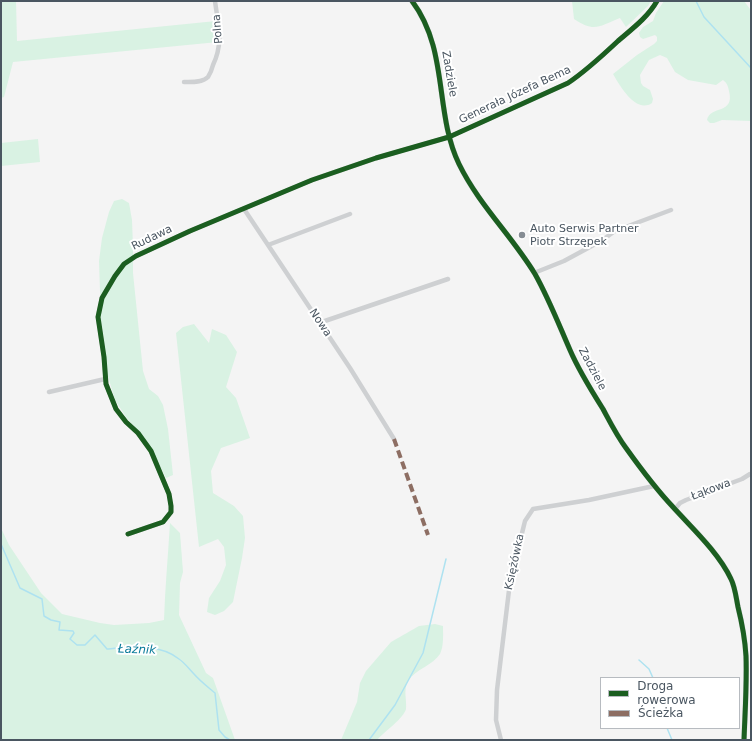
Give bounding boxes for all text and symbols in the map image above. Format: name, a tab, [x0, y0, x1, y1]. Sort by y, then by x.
street label: Polna	[210, 14, 226, 44]
street label: Zadziele	[438, 50, 460, 98]
street label: Generała Józefa Bema	[457, 63, 573, 127]
place label: Auto Serwis Partner Piotr Strzępek	[530, 222, 639, 248]
street label: Rudawa	[130, 223, 174, 253]
marker: Auto Serwis Partner Piotr Strzępek	[517, 230, 527, 240]
street label: Nowa	[306, 307, 334, 339]
street label: Zadziele	[575, 345, 609, 393]
street label: Łąkowa	[689, 476, 733, 504]
street label: Księżówka	[503, 533, 527, 591]
water label: Łaźnik	[118, 642, 156, 658]
legend	[600, 677, 740, 729]
text: Droga rowerowa	[637, 679, 696, 707]
text: Ścieżka	[638, 706, 683, 720]

